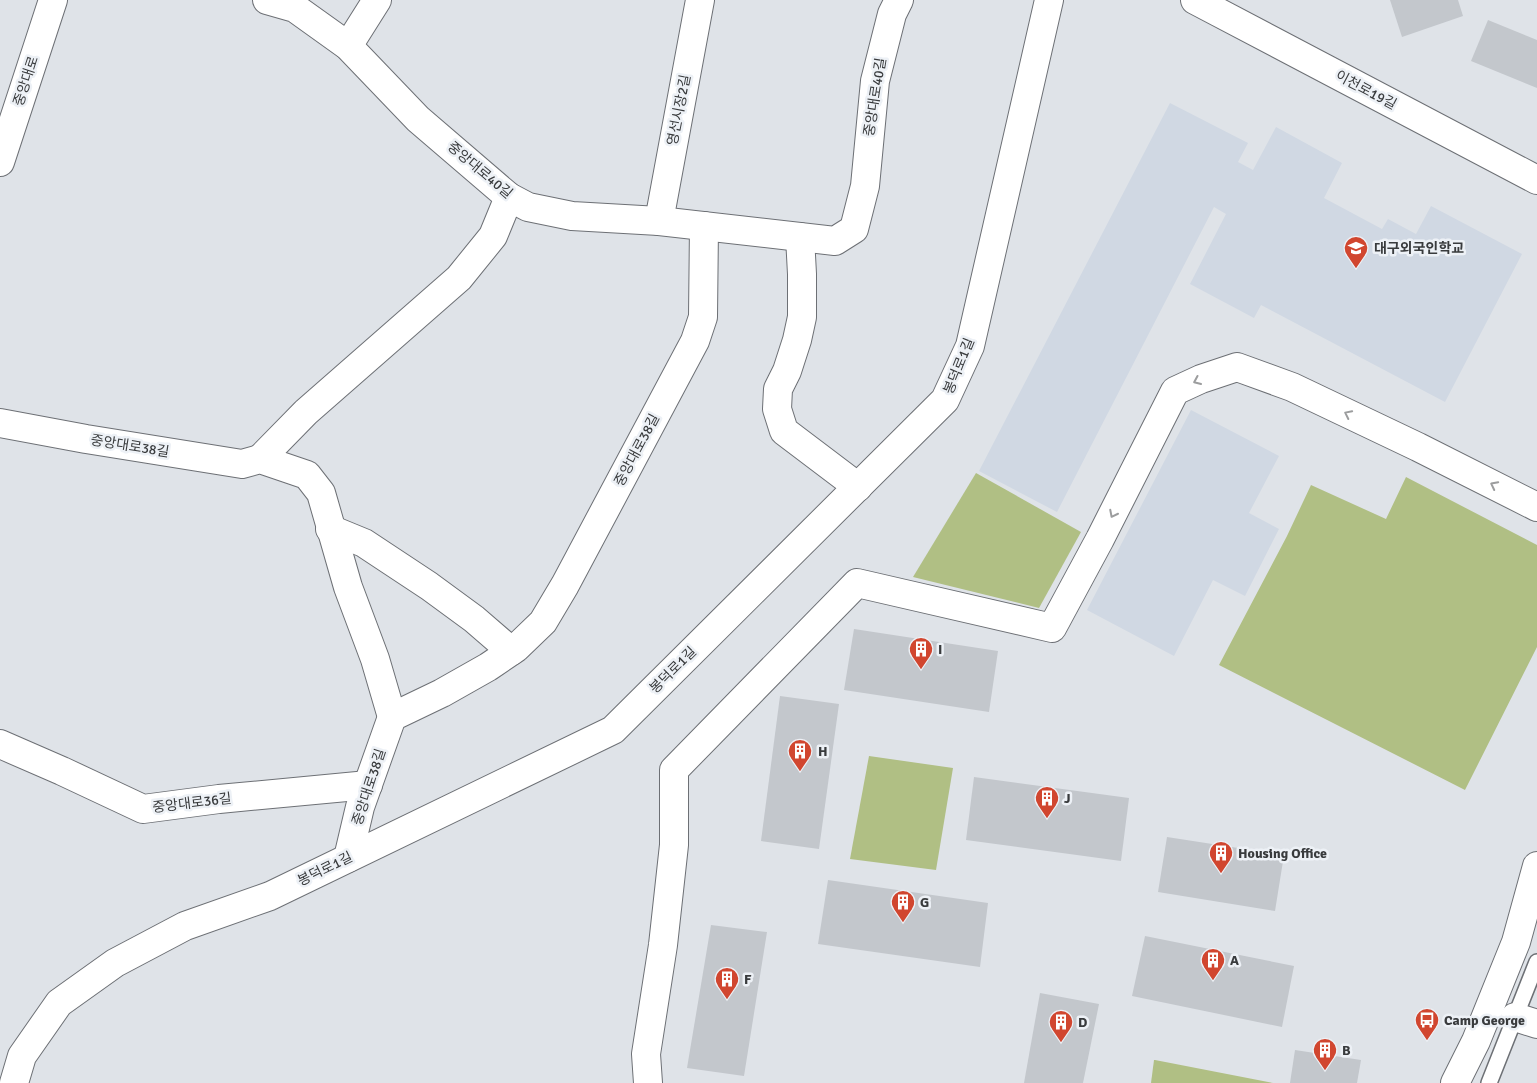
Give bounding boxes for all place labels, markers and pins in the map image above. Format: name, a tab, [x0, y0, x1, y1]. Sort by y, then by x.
school or university icon: 대구외국인학교	[1343, 235, 1369, 269]
place label: 대구외국인학교	[1374, 240, 1464, 257]
building icon: I	[908, 636, 934, 670]
place label: I	[938, 641, 942, 658]
building icon: H	[787, 738, 813, 772]
place label: H	[818, 743, 828, 760]
building icon: J	[1034, 785, 1060, 819]
place label: J	[1064, 790, 1071, 807]
building icon: Housing Office	[1208, 840, 1234, 874]
place label: Housing Office	[1238, 845, 1327, 862]
building icon: G	[890, 889, 916, 923]
place label: G	[920, 894, 929, 911]
building icon: A	[1200, 947, 1226, 981]
place label: A	[1230, 952, 1239, 969]
building icon: F	[714, 966, 740, 1000]
place label: F	[744, 971, 752, 988]
bus stop icon: Camp George	[1414, 1007, 1440, 1041]
building icon: D	[1048, 1009, 1074, 1043]
place label: Camp George	[1444, 1012, 1525, 1029]
place label: D	[1078, 1014, 1087, 1031]
building icon: B	[1312, 1037, 1338, 1071]
place label: B	[1342, 1042, 1351, 1059]

